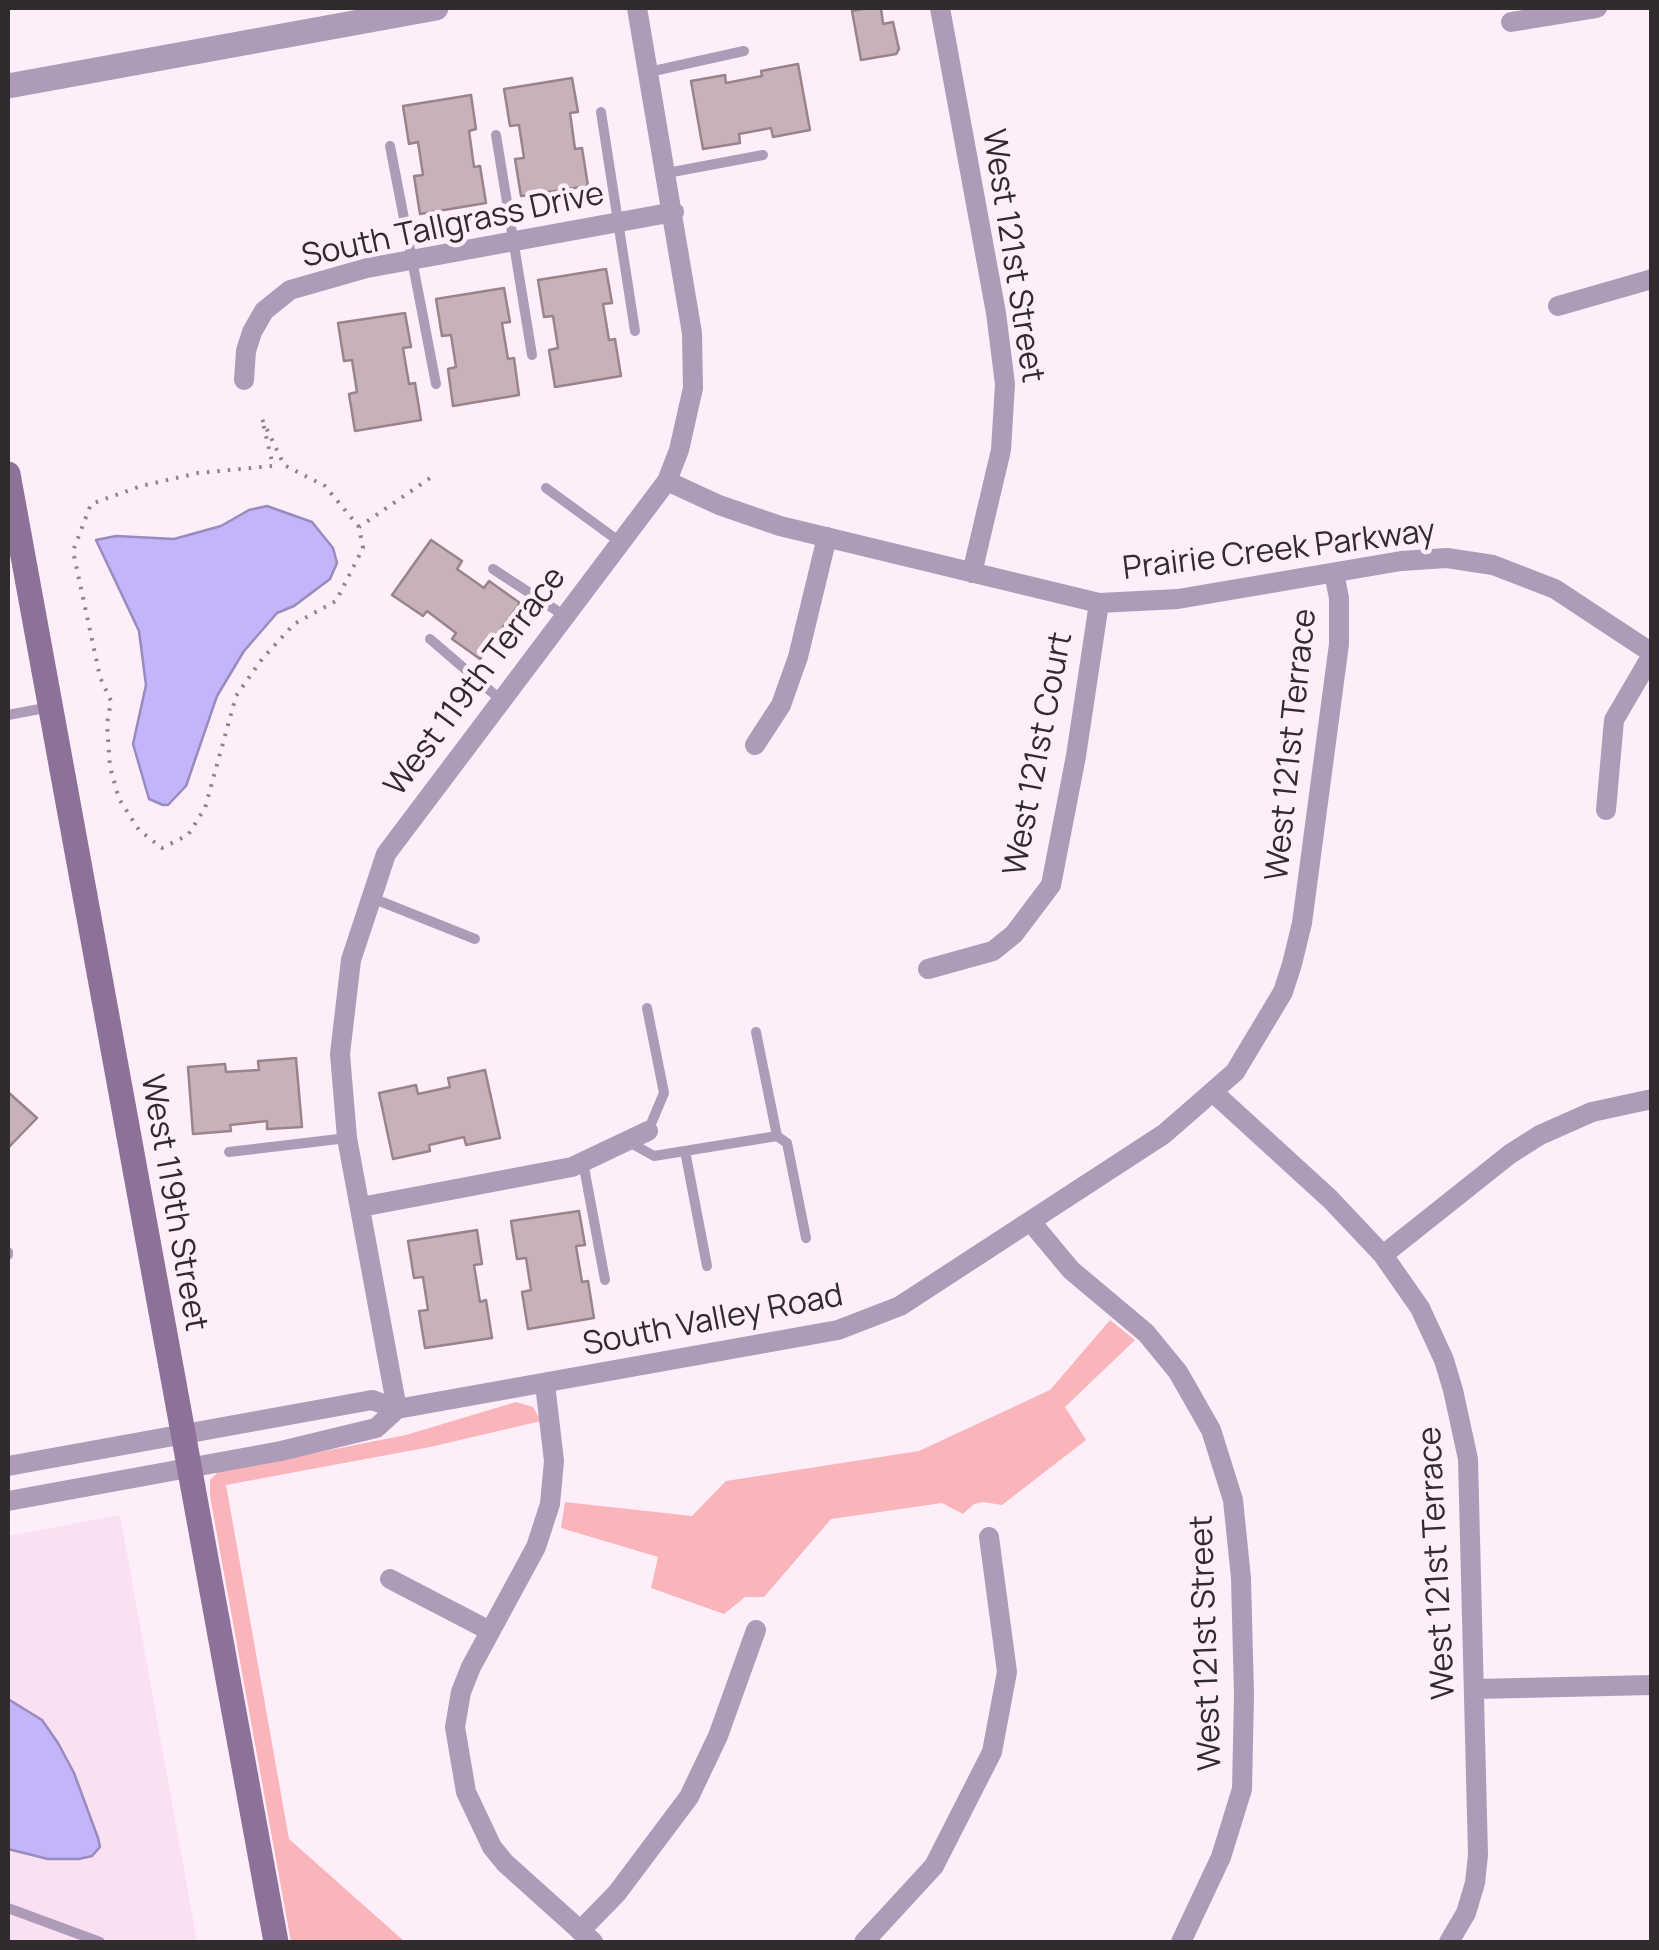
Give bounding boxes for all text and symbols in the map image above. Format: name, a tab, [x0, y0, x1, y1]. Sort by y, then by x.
street label: West 121st Street	[973, 127, 1051, 385]
street label: South Tallgrass Drive	[298, 175, 608, 277]
street label: Prairie Creek Parkway	[1121, 513, 1437, 589]
street label: West 119th Terrace	[377, 560, 575, 804]
street label: West 121st Terrace	[1259, 607, 1325, 883]
street label: West 121st Court	[997, 629, 1081, 879]
street label: West 119th Street	[132, 1072, 214, 1334]
street label: South Valley Road	[580, 1277, 846, 1365]
street label: West 121st Terrace	[1412, 1426, 1464, 1700]
street label: West 121st Street	[1183, 1514, 1231, 1772]

